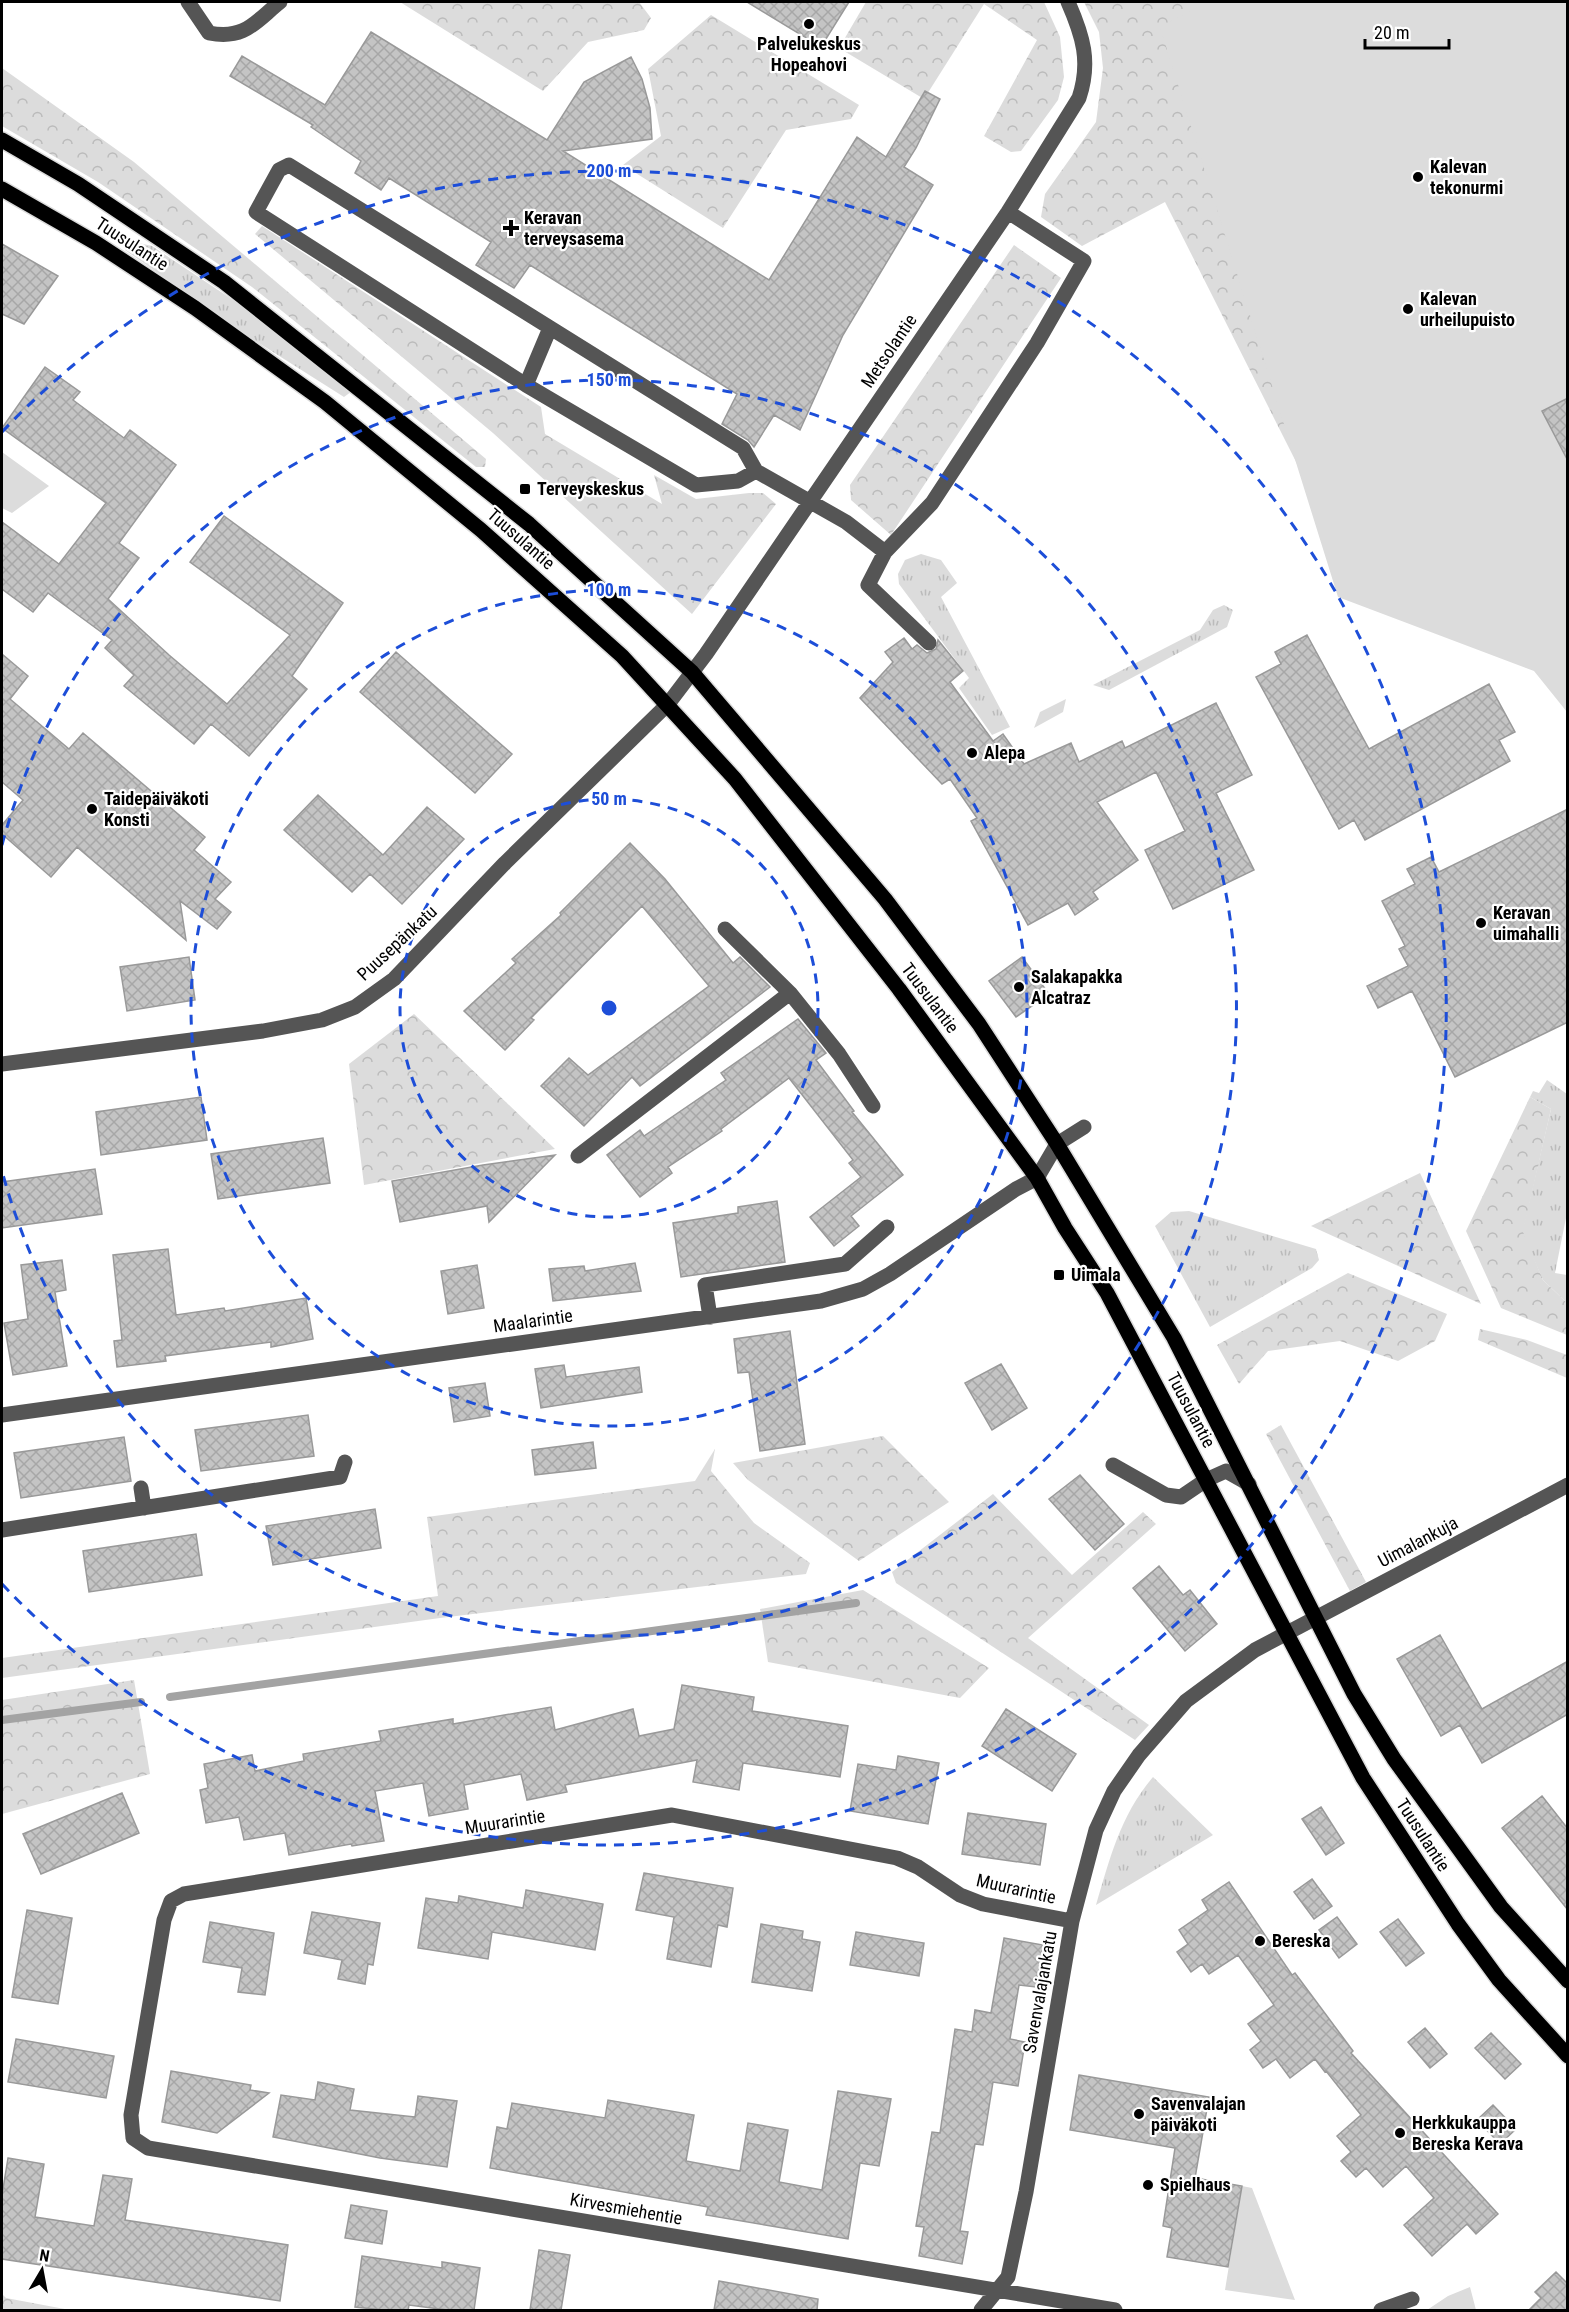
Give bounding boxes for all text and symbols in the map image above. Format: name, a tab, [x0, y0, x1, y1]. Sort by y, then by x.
scale bar	[1365, 12, 1449, 50]
marker: Palvelukeskus Hopeahovi	[802, 17, 816, 31]
text: 20 m	[1374, 22, 1409, 43]
place label: Palvelukeskus Hopeahovi	[757, 33, 861, 75]
place label: Kalevan tekonurmi	[1430, 156, 1503, 198]
text: 200 m	[587, 160, 631, 181]
marker: Kalevan tekonurmi	[1411, 170, 1425, 184]
place label: Keravan terveysasema	[524, 207, 624, 249]
street label: Tuusulantie	[92, 212, 172, 275]
marker: Keravan terveysasema	[502, 219, 520, 237]
place label: Kalevan urheilupuisto	[1420, 288, 1515, 330]
marker: Kalevan urheilupuisto	[1401, 302, 1415, 316]
street label: Metsolantie	[856, 310, 921, 391]
text: 150 m	[587, 369, 631, 390]
place label: Terveyskeskus	[537, 478, 644, 499]
marker: Terveyskeskus	[518, 482, 532, 496]
street label: Tuusulantie	[483, 504, 559, 574]
text: 100 m	[587, 579, 631, 600]
place label: Alepa	[984, 742, 1025, 763]
marker: Alepa	[965, 746, 979, 760]
place label: Taidepäiväkoti Konsti	[104, 788, 209, 830]
text: 50 m	[591, 788, 627, 809]
marker: Taidepäiväkoti Konsti	[85, 802, 99, 816]
street label: Puusepänkatu	[353, 901, 441, 985]
place label: Keravan uimahalli	[1493, 902, 1559, 944]
marker: Keravan uimahalli	[1474, 916, 1488, 930]
street label: Tuusulantie	[897, 959, 964, 1037]
place label: Salakapakka Alcatraz	[1031, 966, 1122, 1008]
marker: Salakapakka Alcatraz	[1012, 980, 1026, 994]
centre of rings	[599, 998, 619, 1018]
place label: Uimala	[1071, 1264, 1121, 1285]
marker: Uimala	[1052, 1268, 1066, 1282]
street label: Maalarintie	[492, 1305, 574, 1336]
street label: Tuusulantie	[1163, 1369, 1220, 1451]
street label: Uimalankuja	[1374, 1512, 1461, 1571]
street label: Tuusulantie	[1392, 1795, 1455, 1875]
street label: Muurarintie	[463, 1805, 547, 1838]
street label: Muurarintie	[974, 1869, 1058, 1908]
street label: Savenvalajankatu	[1018, 1929, 1061, 2055]
place label: Bereska	[1272, 1930, 1330, 1951]
marker: Bereska	[1253, 1934, 1267, 1948]
place label: Savenvalajan päiväkoti	[1151, 2093, 1246, 2135]
marker: Savenvalajan päiväkoti	[1132, 2107, 1146, 2121]
place label: Herkkukauppa Bereska Kerava	[1412, 2112, 1523, 2154]
marker: Herkkukauppa Bereska Kerava	[1393, 2126, 1407, 2140]
place label: Spielhaus	[1160, 2174, 1231, 2195]
marker: Spielhaus	[1141, 2178, 1155, 2192]
street label: Kirvesmiehentie	[568, 2188, 684, 2229]
north arrow	[12, 2240, 72, 2300]
text: N	[38, 2246, 51, 2266]

